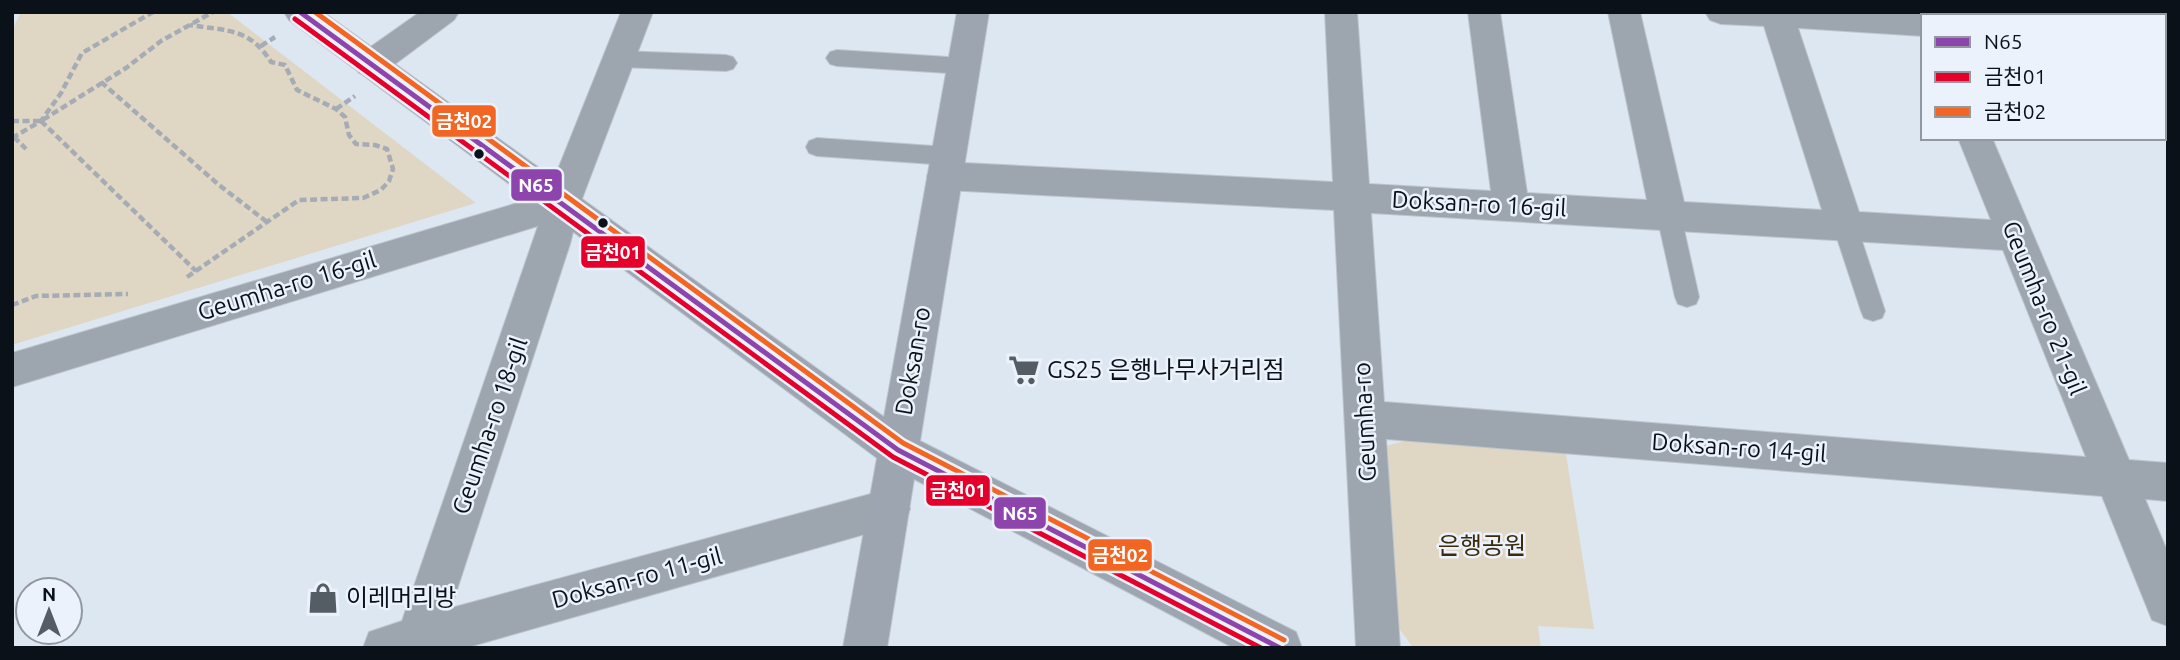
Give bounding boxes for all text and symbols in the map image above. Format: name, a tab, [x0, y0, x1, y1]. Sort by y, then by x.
legend	[1921, 14, 2166, 140]
text: N65	[1984, 29, 2023, 53]
text: 금천01	[1984, 64, 2046, 88]
text: 금천02	[1984, 99, 2046, 123]
line badge: 금천02	[431, 104, 497, 138]
text: 금천02	[436, 110, 492, 132]
unlabelled marker	[472, 147, 486, 161]
line badge: N65	[510, 168, 563, 202]
text: N65	[518, 174, 554, 196]
street label: Doksan-ro 16-gil	[1391, 185, 1567, 222]
unlabelled marker	[596, 216, 610, 230]
street label: Geumha-ro 21-gil	[1997, 217, 2092, 399]
line badge: 금천01	[580, 235, 646, 269]
text: 금천01	[585, 241, 641, 263]
street label: Geumha-ro 16-gil	[194, 246, 379, 325]
street label: Doksan-ro	[890, 305, 935, 417]
street label: Geumha-ro 18-gil	[447, 334, 532, 518]
supermarket icon: GS25 은행나무사거리점	[1007, 353, 1041, 387]
place label: GS25 은행나무사거리점	[1047, 356, 1285, 383]
street label: Geumha-ro	[1348, 362, 1381, 482]
street label: Doksan-ro 14-gil	[1651, 428, 1827, 467]
line badge: 금천01	[925, 474, 991, 507]
text: 금천01	[930, 479, 986, 501]
line badge: N65	[993, 496, 1047, 530]
text: N65	[1002, 502, 1038, 524]
park label: 은행공원	[1438, 532, 1526, 559]
line badge: 금천02	[1087, 538, 1153, 572]
street label: Doksan-ro 11-gil	[549, 542, 725, 613]
text: 금천02	[1092, 544, 1148, 566]
north arrow	[14, 576, 84, 646]
shop icon: 이레머리방	[306, 581, 340, 615]
text: N	[42, 583, 56, 605]
place label: 이레머리방	[346, 584, 456, 611]

